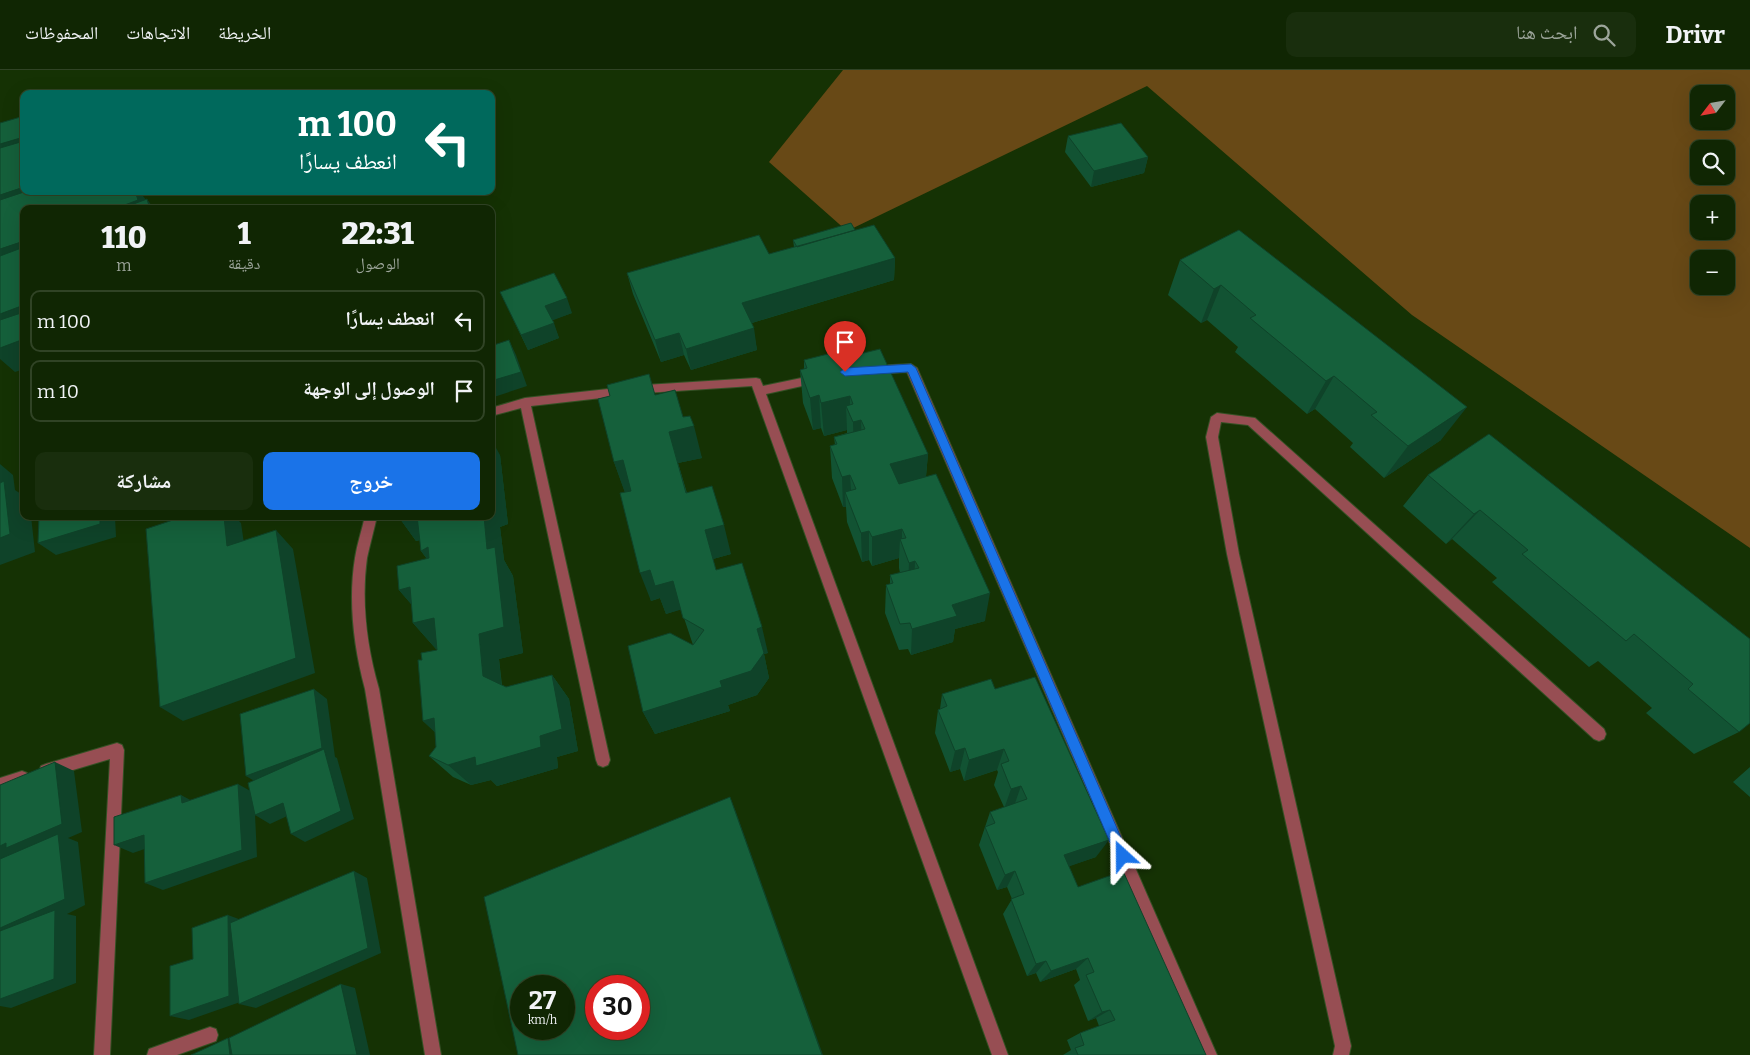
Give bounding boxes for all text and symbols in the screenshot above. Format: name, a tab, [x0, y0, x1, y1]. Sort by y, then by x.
search box	[1286, 12, 1636, 57]
text: ابحث هنا	[1516, 21, 1578, 44]
icon: search	[1590, 21, 1618, 49]
text: Drivr	[1666, 21, 1725, 49]
text: المحفوظات	[25, 22, 98, 44]
text: الاتجاهات	[126, 22, 190, 44]
text: الخريطة	[218, 22, 271, 44]
north arrow	[1690, 85, 1735, 130]
map controls	[1690, 85, 1735, 295]
text: 100 m	[298, 103, 397, 145]
icon: left	[415, 110, 480, 175]
button: search	[1690, 140, 1735, 185]
text: انعطف يسارًا	[299, 148, 397, 175]
button: +	[1690, 195, 1735, 240]
text: 1	[237, 216, 251, 252]
text: 22:31	[342, 216, 414, 252]
text: 110	[101, 220, 147, 256]
button: −	[1690, 250, 1735, 295]
text: دقيقة	[228, 254, 260, 273]
text: الوصول	[356, 254, 400, 273]
text: m	[116, 256, 132, 275]
text: انعطف يسارًا	[345, 307, 435, 330]
icon: left	[450, 307, 478, 335]
text: 100 m	[37, 310, 91, 333]
pin	[824, 321, 866, 372]
icon: arrive	[831, 328, 859, 356]
text: الوصول إلى الوجهة	[303, 377, 435, 400]
icon: arrive	[450, 377, 478, 405]
text: 10 m	[37, 380, 79, 403]
button: مشاركة	[35, 452, 253, 510]
button: خروج	[263, 452, 480, 510]
position arrow	[1096, 829, 1148, 881]
speed limit sign: 30	[585, 975, 650, 1040]
text: 27	[529, 986, 556, 1016]
text: km/h	[528, 1013, 557, 1027]

